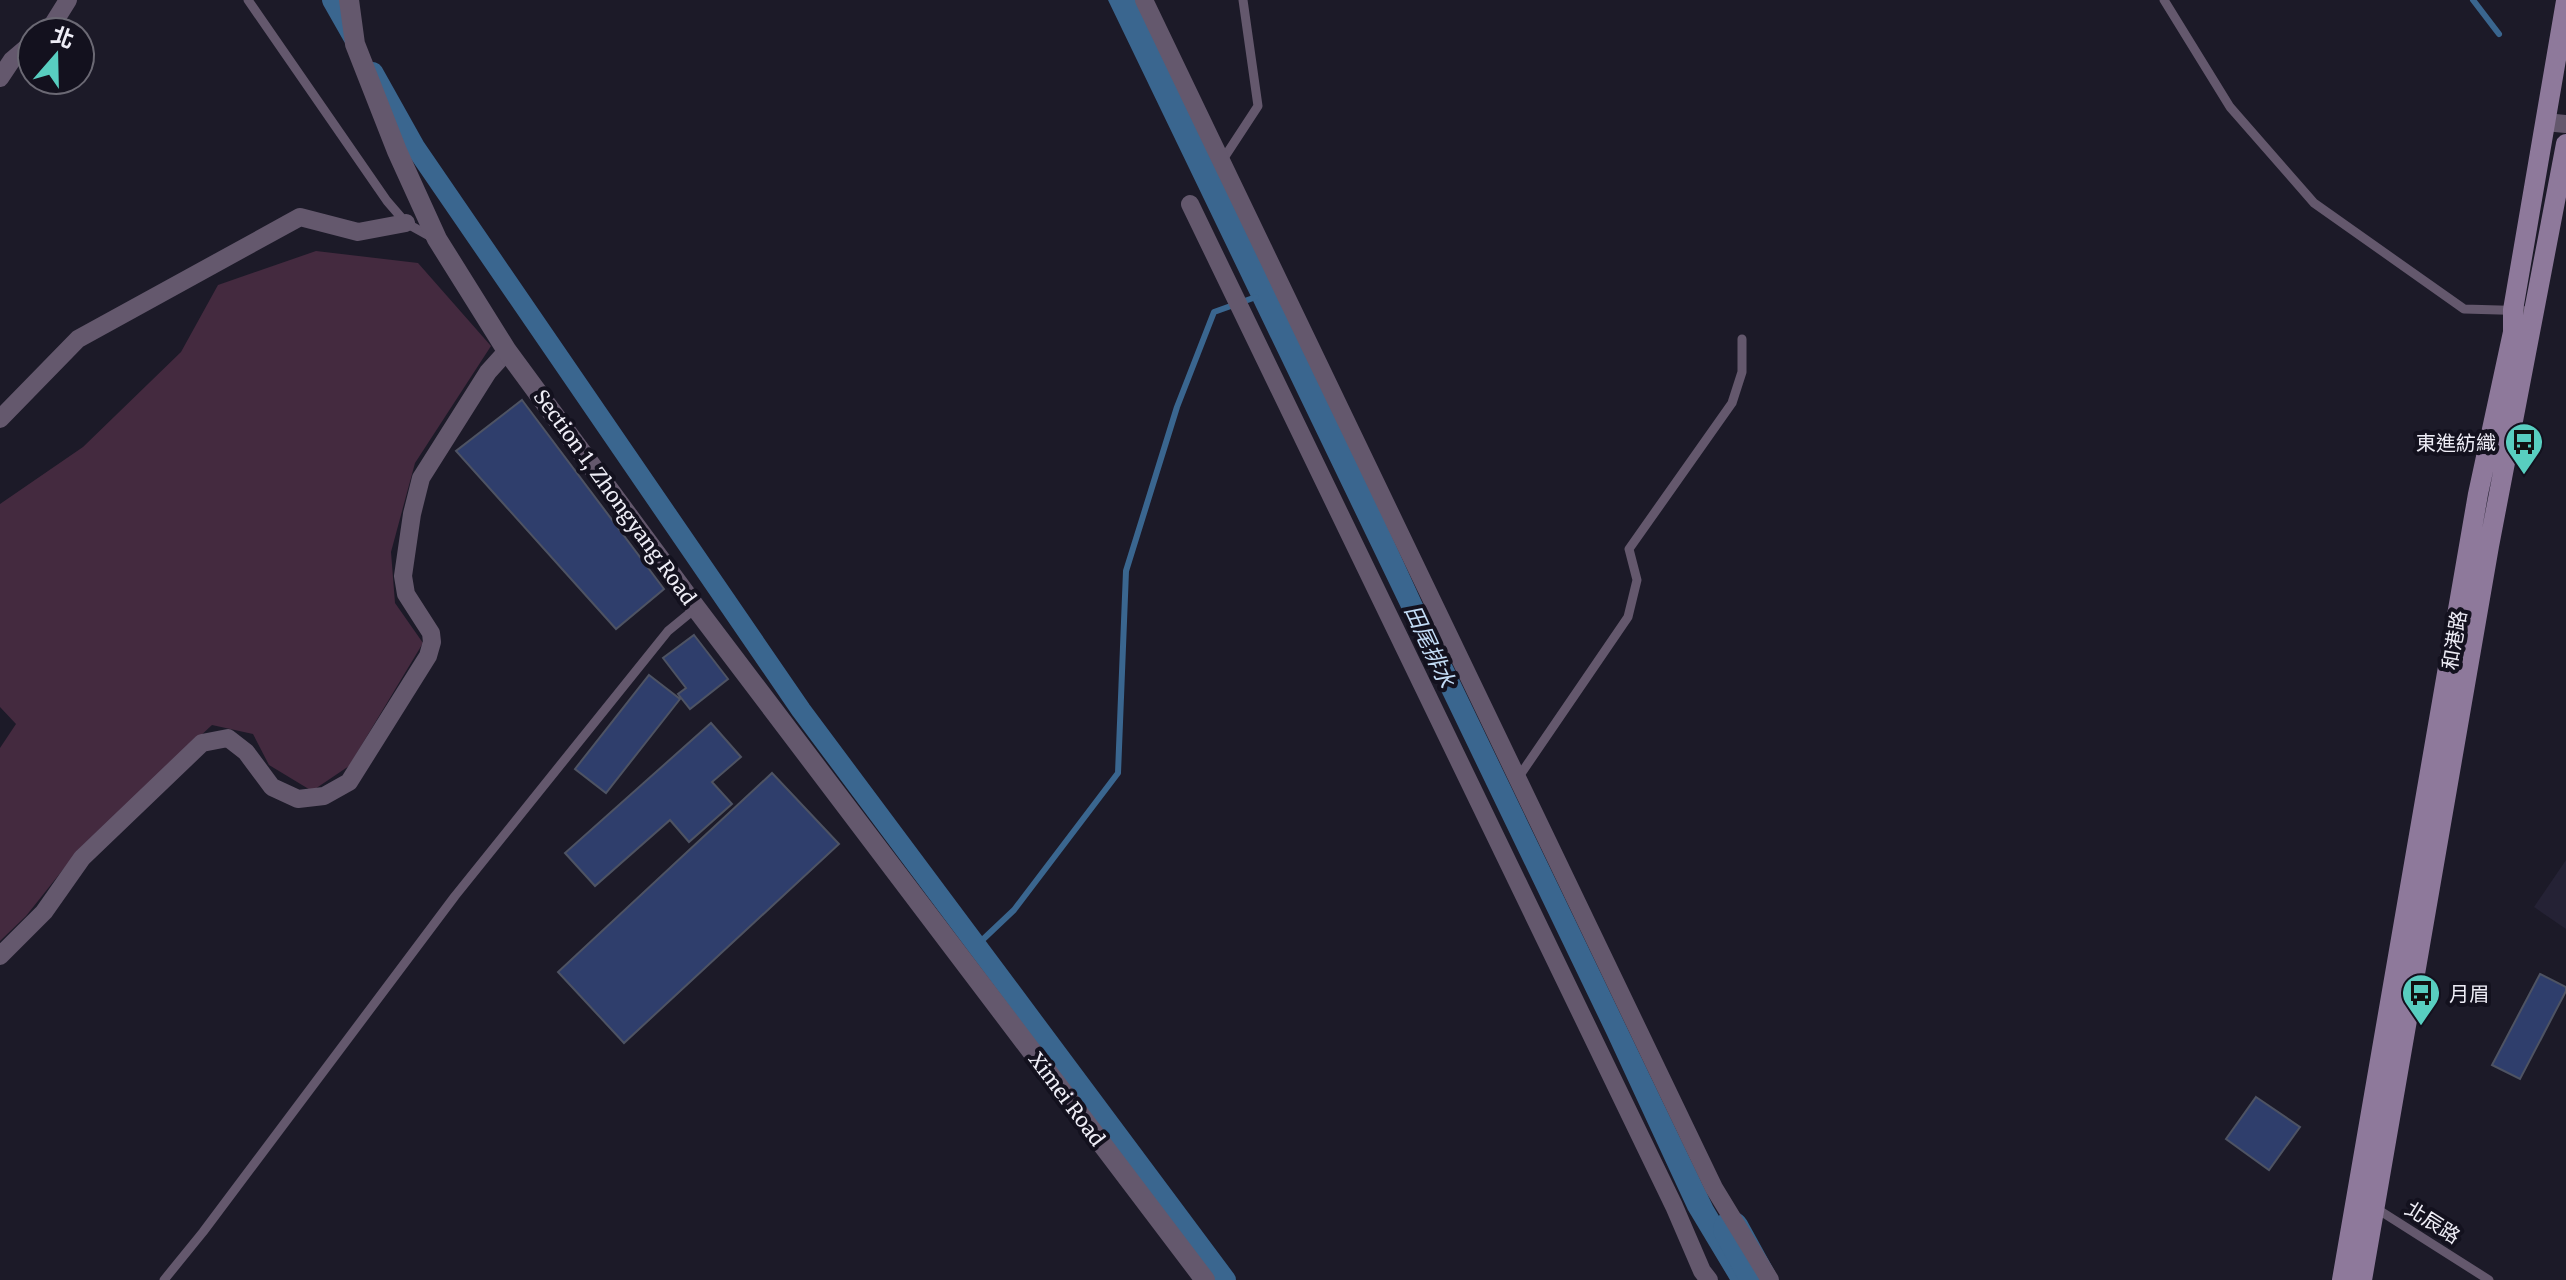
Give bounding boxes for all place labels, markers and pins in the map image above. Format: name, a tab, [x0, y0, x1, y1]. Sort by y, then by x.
bus stop icon: 東進紡織	[2503, 421, 2545, 476]
place label: 東進紡織	[2416, 430, 2496, 455]
bus stop icon: 月眉	[2400, 972, 2442, 1027]
place label: 月眉	[2449, 981, 2489, 1006]

